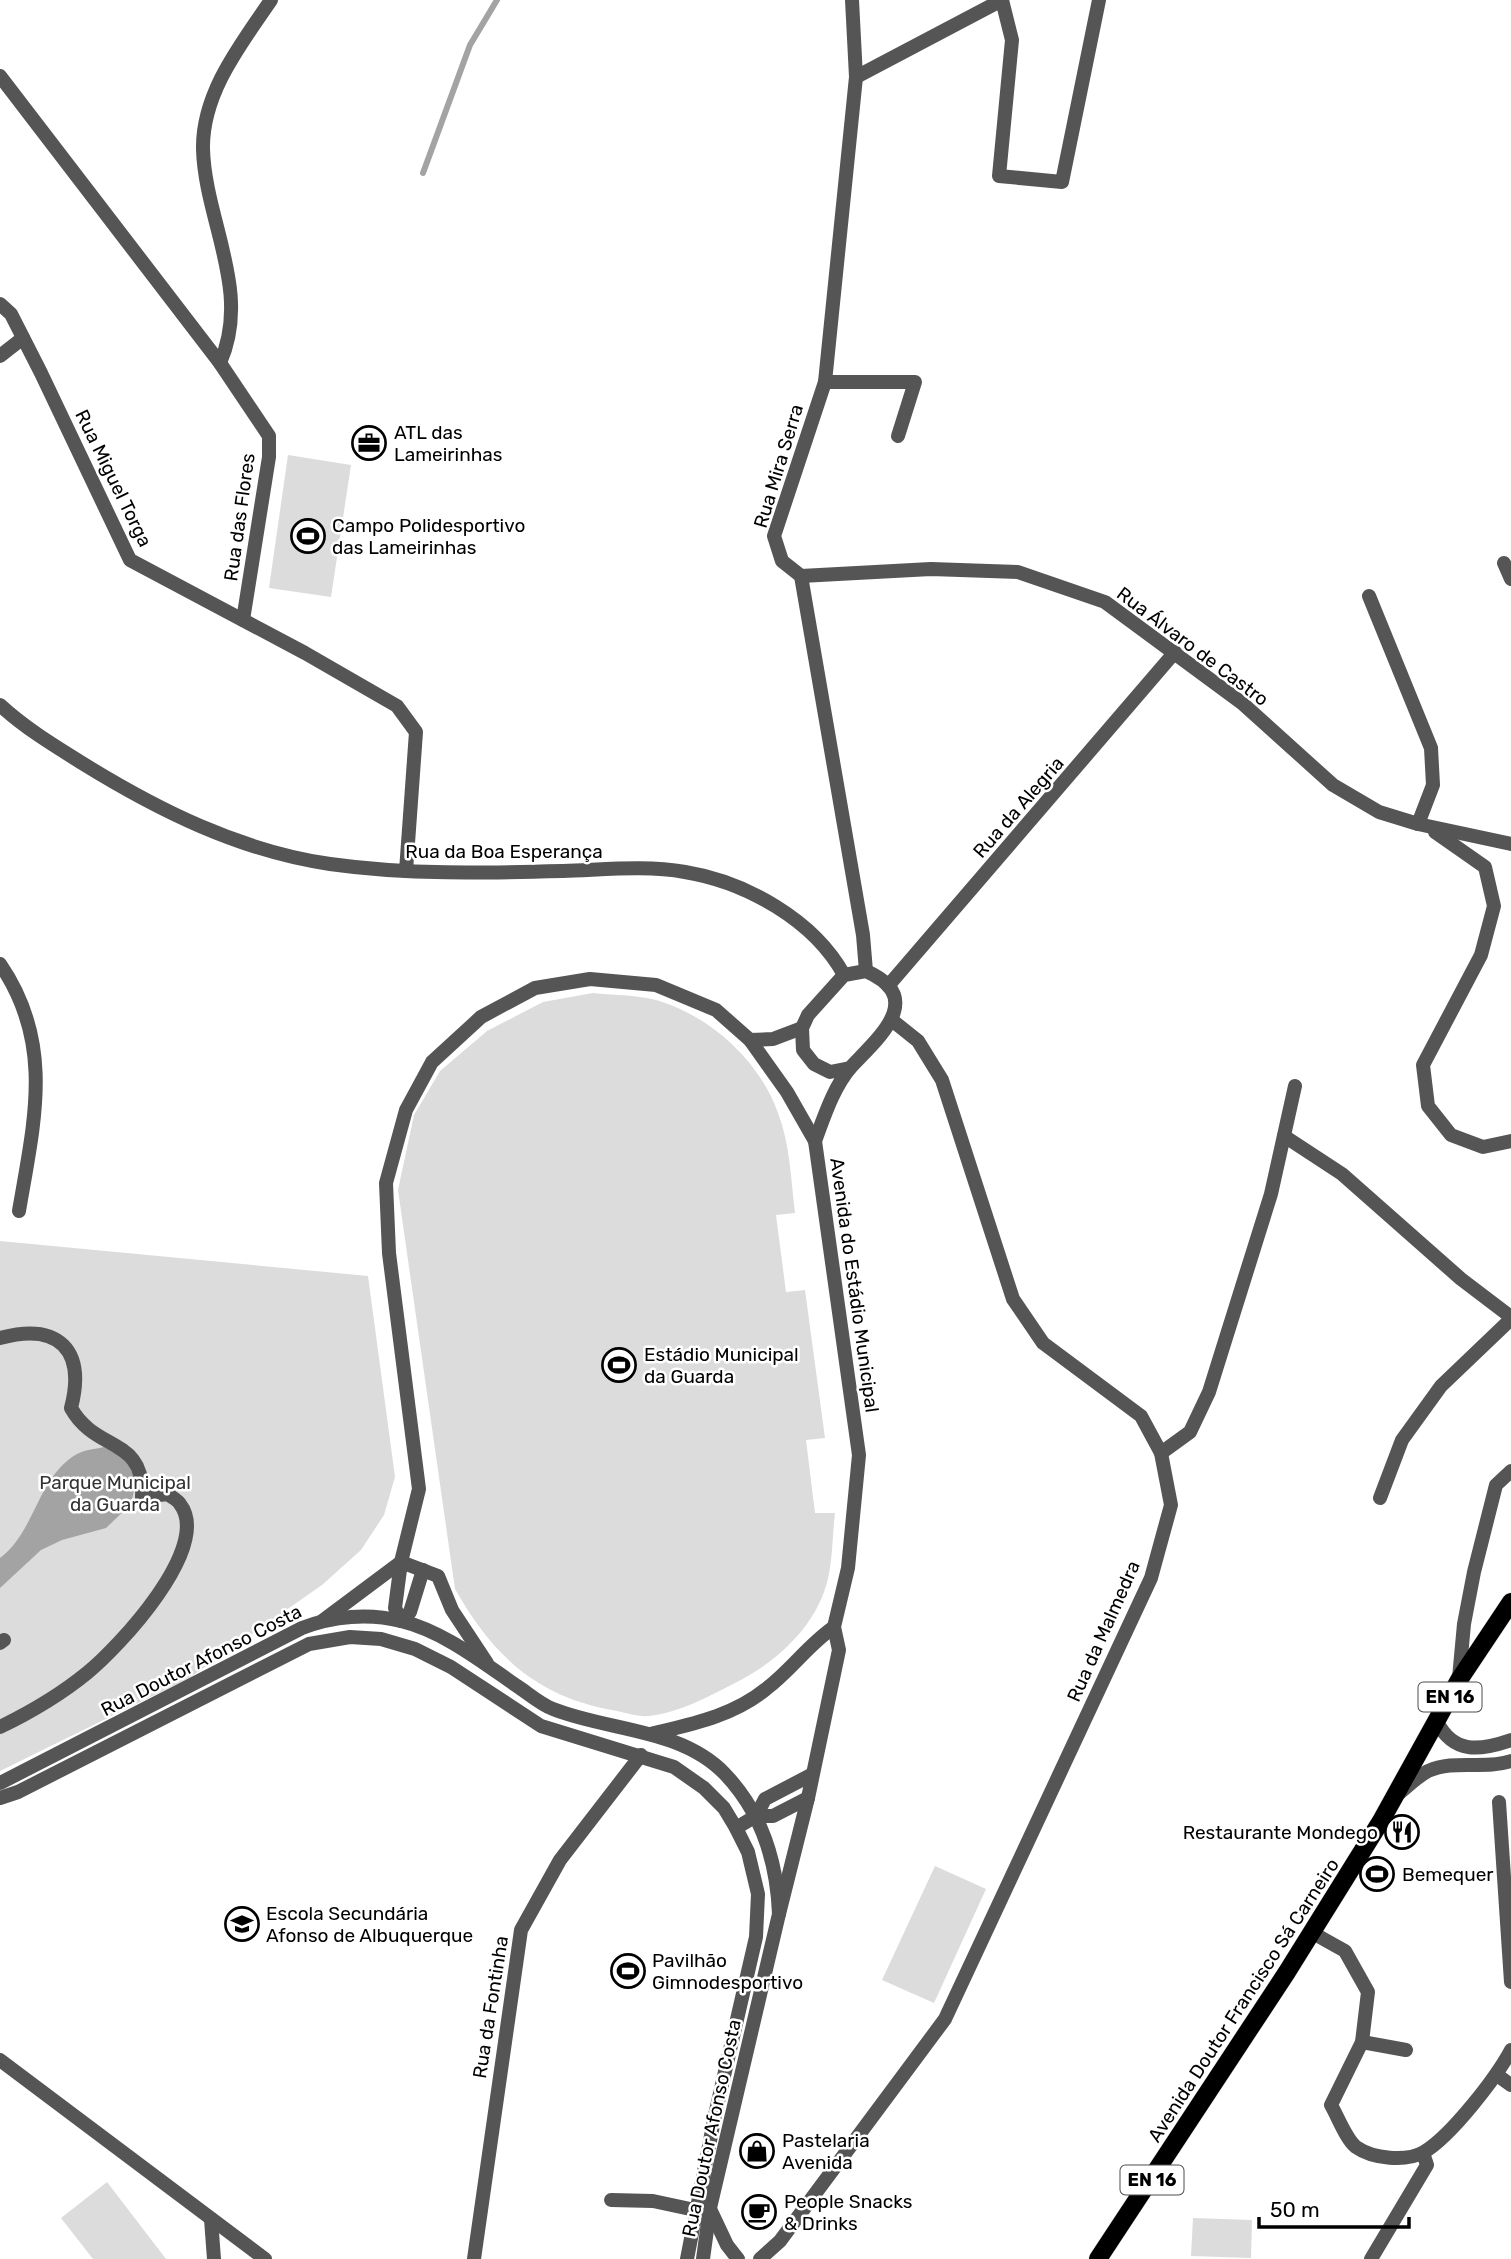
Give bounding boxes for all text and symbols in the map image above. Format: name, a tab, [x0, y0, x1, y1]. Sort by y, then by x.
street label: Rua Mira Serra	[749, 402, 808, 531]
street label: Rua Miguel Torga	[70, 406, 157, 551]
place label: ATL das Lameirinhas	[394, 421, 502, 466]
office icon: ATL das Lameirinhas	[350, 424, 388, 462]
street label: Rua das Flores	[219, 452, 260, 583]
place label: Campo Polidesportivo das Lameirinhas	[332, 514, 525, 559]
sports icon: Campo Polidesportivo das Lameirinhas	[289, 517, 327, 555]
street label: Rua Álvaro de Castro	[1112, 582, 1273, 711]
street label: Rua da Alegria	[968, 752, 1069, 863]
street label: Rua da Boa Esperança	[405, 840, 603, 863]
street label: Avenida do Estádio Municipal	[825, 1156, 884, 1414]
place label: Estádio Municipal da Guarda	[644, 1343, 799, 1388]
sports icon: Estádio Municipal da Guarda	[600, 1346, 638, 1384]
park label: Parque Municipal da Guarda	[39, 1471, 191, 1516]
street label: Rua da Malmedra	[1062, 1557, 1145, 1705]
street label: Rua Doutor Afonso Costa	[97, 1600, 305, 1721]
road number: EN 16	[1418, 1682, 1482, 1712]
restaurant icon: Restaurante Mondego	[1383, 1813, 1421, 1851]
place label: Restaurante Mondego	[1183, 1821, 1378, 1844]
street label: Avenida Doutor Francisco Sá Carneiro	[1143, 1854, 1344, 2146]
sports icon: Bemequer	[1358, 1855, 1396, 1893]
place label: Bemequer	[1402, 1863, 1494, 1886]
place label: Escola Secundária Afonso de Albuquerque	[266, 1902, 473, 1947]
school or university icon: Escola Secundária Afonso de Albuquerque	[223, 1905, 261, 1943]
street label: Rua da Fontinha	[468, 1934, 513, 2080]
place label: Pavilhão Gimnodesportivo	[652, 1949, 803, 1994]
sports icon: Pavilhão Gimnodesportivo	[609, 1952, 647, 1990]
street label: Rua Doutor Afonso Costa	[677, 2017, 746, 2239]
place label: Pastelaria Avenida	[782, 2129, 870, 2174]
shop icon: Pastelaria Avenida	[738, 2132, 776, 2170]
road number: EN 16	[1120, 2166, 1184, 2194]
scale bar	[1259, 2186, 1410, 2230]
place label: People Snacks & Drinks	[784, 2190, 912, 2235]
cafe icon: People Snacks & Drinks	[740, 2193, 778, 2231]
text: 50 m	[1270, 2197, 1320, 2222]

